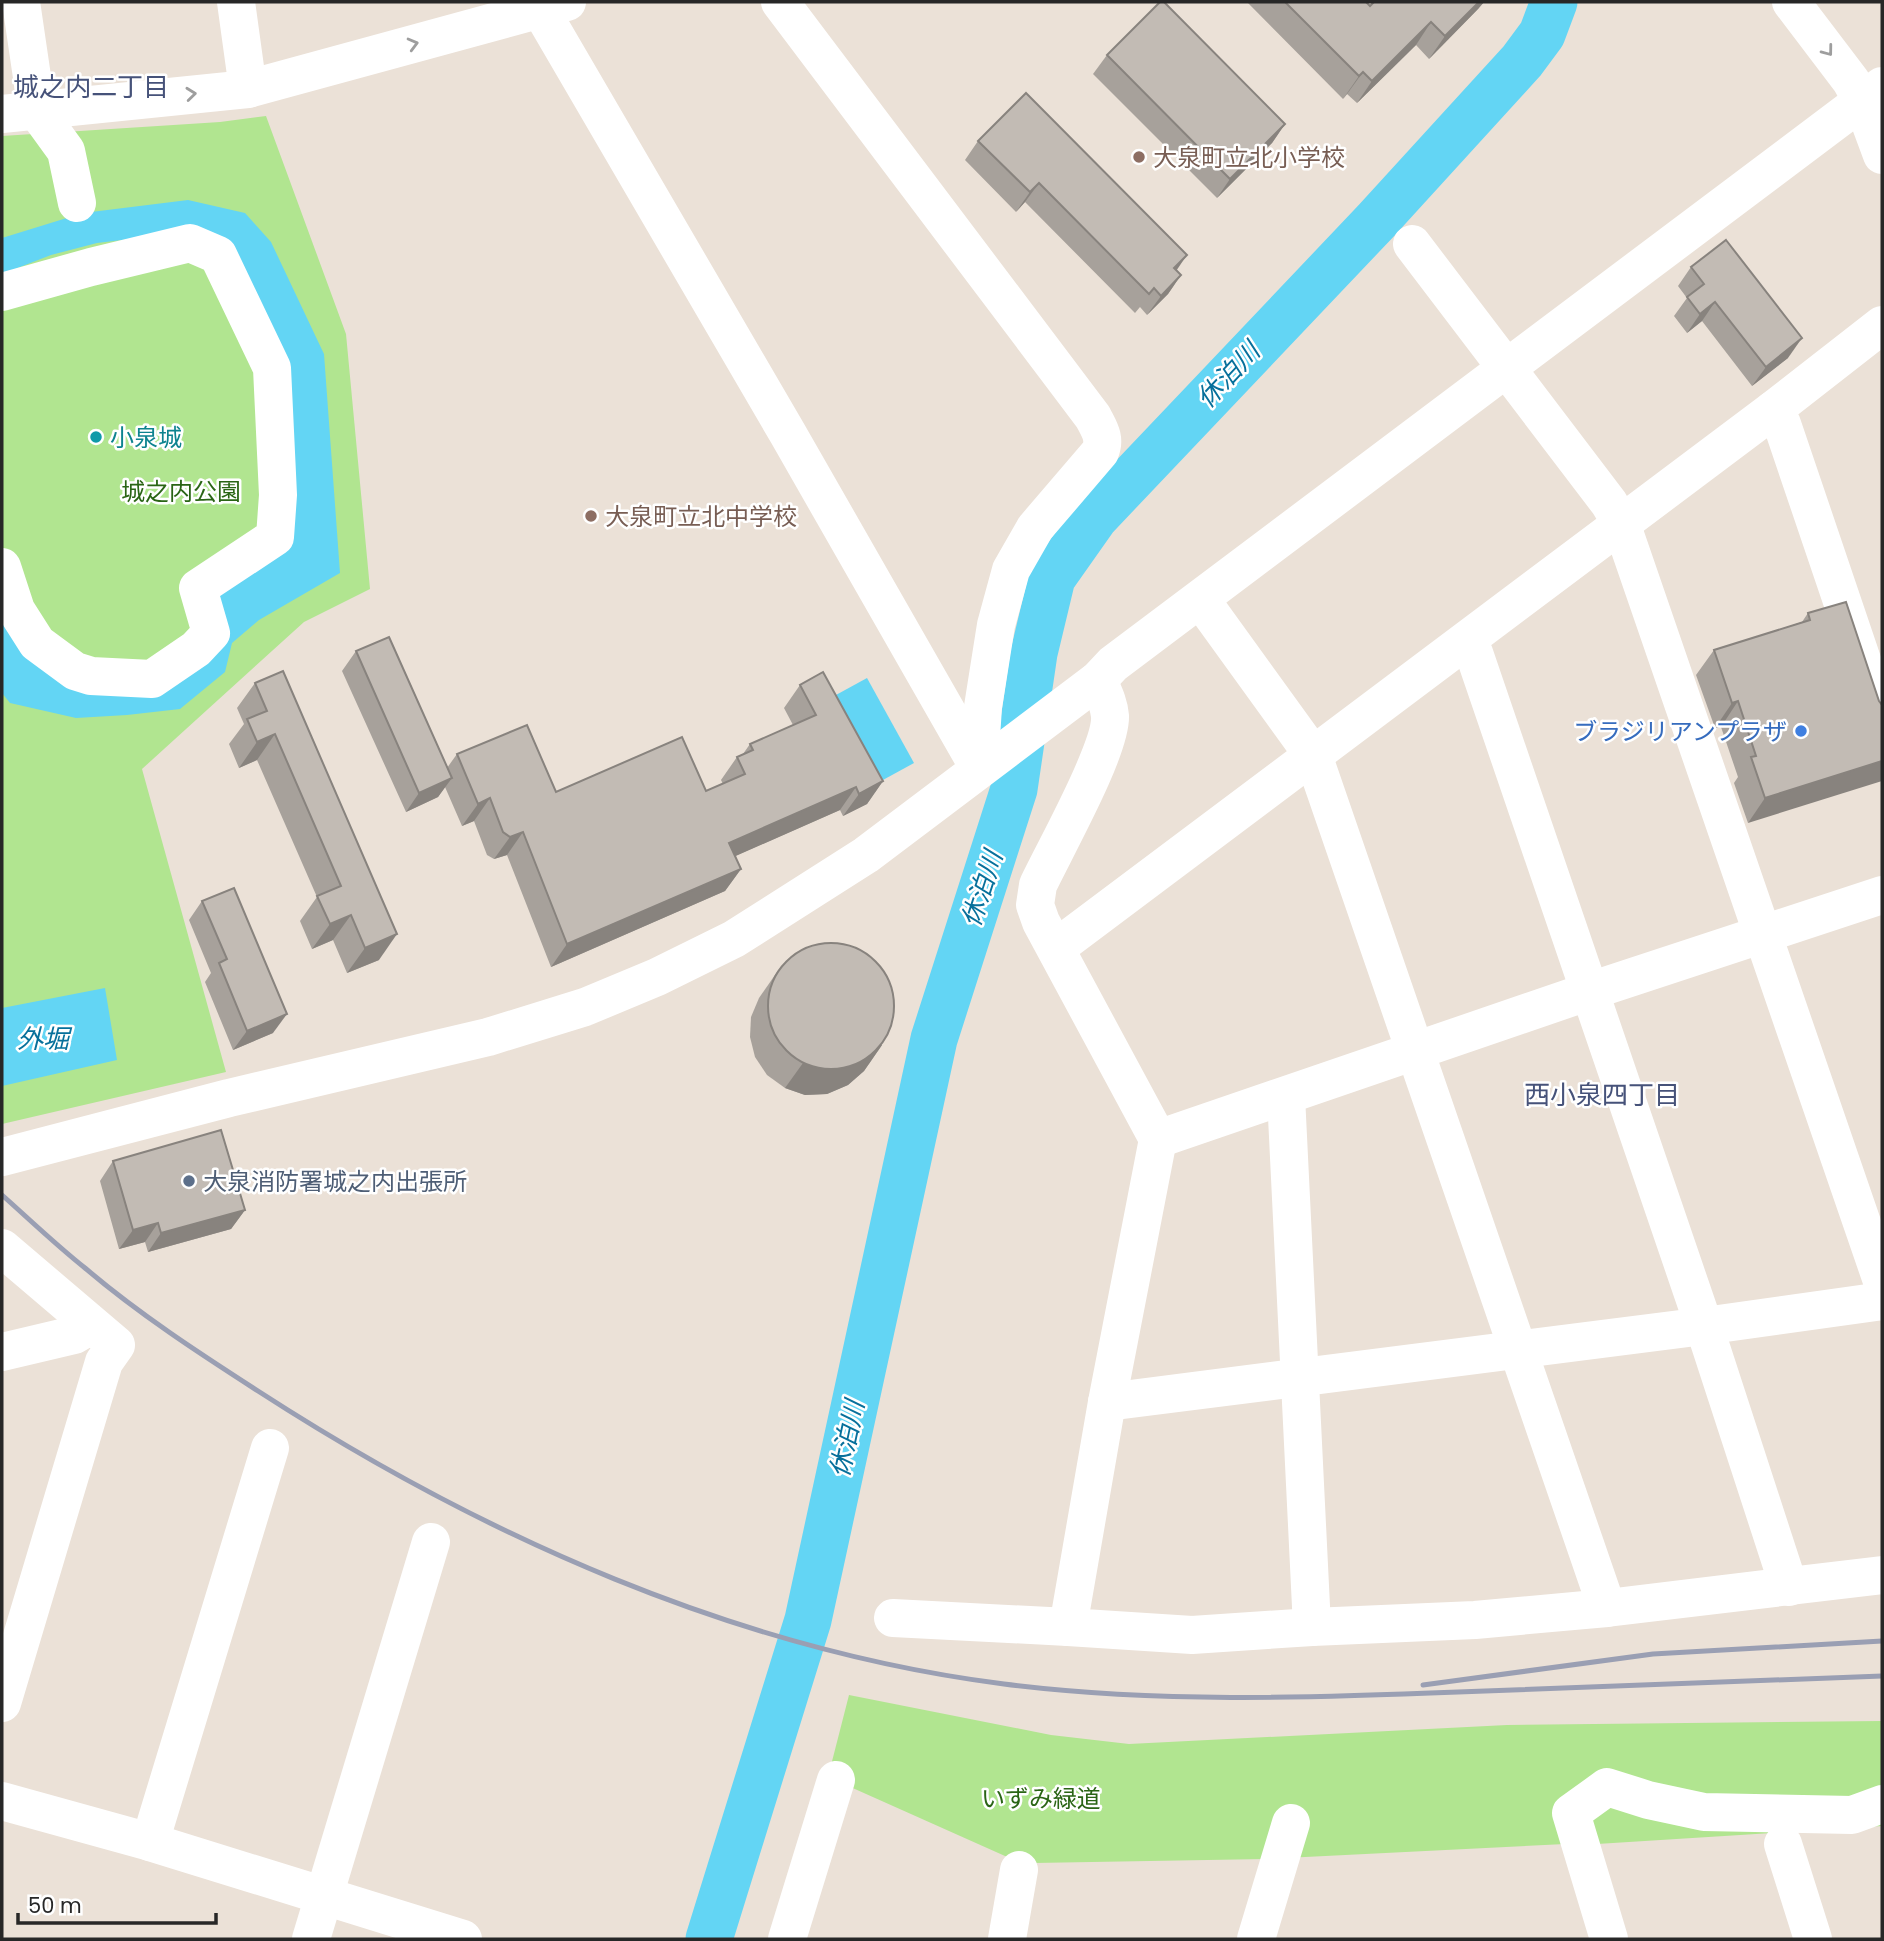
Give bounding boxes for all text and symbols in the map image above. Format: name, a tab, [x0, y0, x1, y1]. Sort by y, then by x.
one-way arrow	[407, 38, 419, 52]
one-way arrow	[1819, 43, 1832, 55]
district label: 城之内二丁目	[13, 69, 169, 105]
one-way arrow	[186, 86, 197, 101]
place label: 大泉町立北小学校	[1153, 141, 1345, 174]
marker: 大泉町立北小学校	[1131, 149, 1147, 165]
water label: 休泊川	[1188, 332, 1270, 416]
place label: 小泉城	[110, 421, 182, 454]
marker: 小泉城	[88, 429, 104, 445]
park label: 城之内公園	[121, 475, 241, 508]
place label: 大泉町立北中学校	[605, 500, 797, 533]
marker: 大泉町立北中学校	[583, 508, 599, 524]
place label: ブラジリアンプラザ	[1573, 715, 1787, 748]
marker: ブラジリアンプラザ	[1793, 723, 1809, 739]
water label: 休泊川	[953, 844, 1012, 932]
water label: 外堀	[17, 1021, 73, 1057]
district label: 西小泉四丁目	[1524, 1077, 1680, 1113]
place label: 大泉消防署城之内出張所	[203, 1165, 467, 1198]
marker: 大泉消防署城之内出張所	[181, 1173, 197, 1189]
water label: 休泊川	[821, 1394, 873, 1481]
park label: いずみ緑道	[981, 1782, 1101, 1815]
scale bar	[18, 1882, 215, 1926]
text: 50 m	[28, 1891, 82, 1920]

